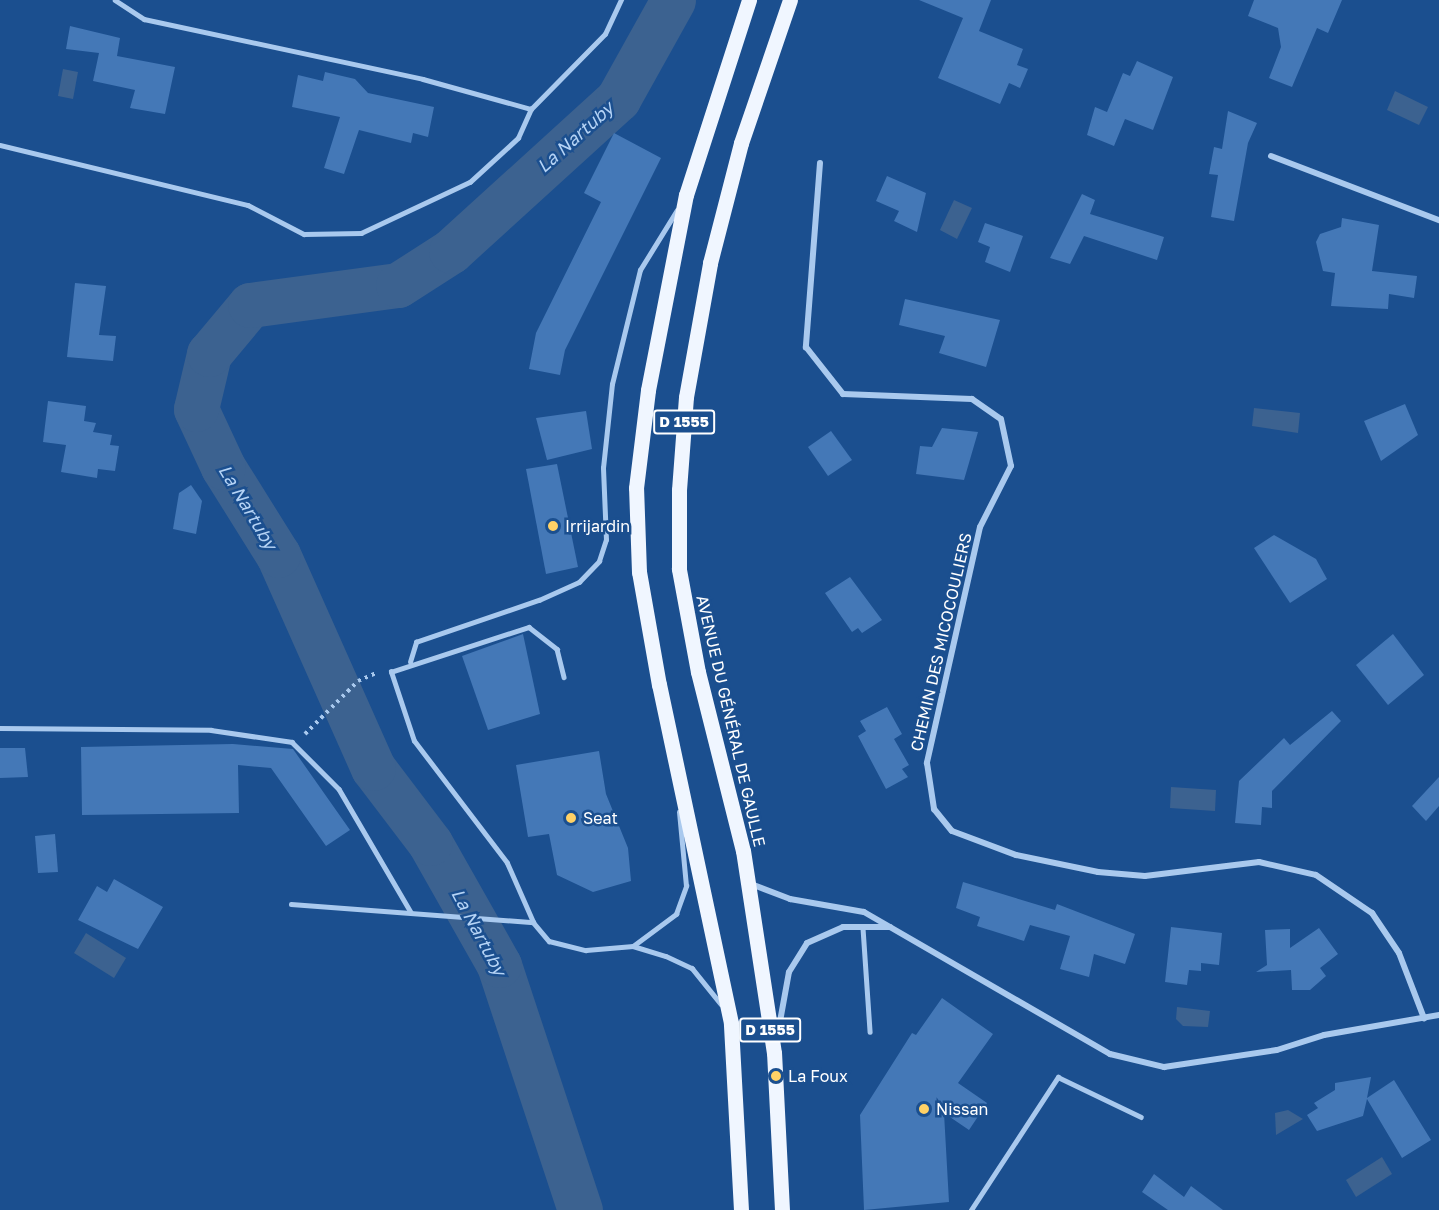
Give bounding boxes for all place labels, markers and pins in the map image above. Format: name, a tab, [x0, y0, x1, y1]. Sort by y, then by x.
place label: Irrijardin	[565, 516, 630, 536]
marker: Irrijardin	[546, 519, 560, 533]
place label: Seat	[583, 808, 618, 828]
marker: Seat	[564, 811, 578, 825]
place label: La Foux	[788, 1066, 848, 1086]
marker: La Foux	[769, 1069, 783, 1083]
place label: Nissan	[936, 1099, 988, 1119]
marker: Nissan	[917, 1102, 931, 1116]

